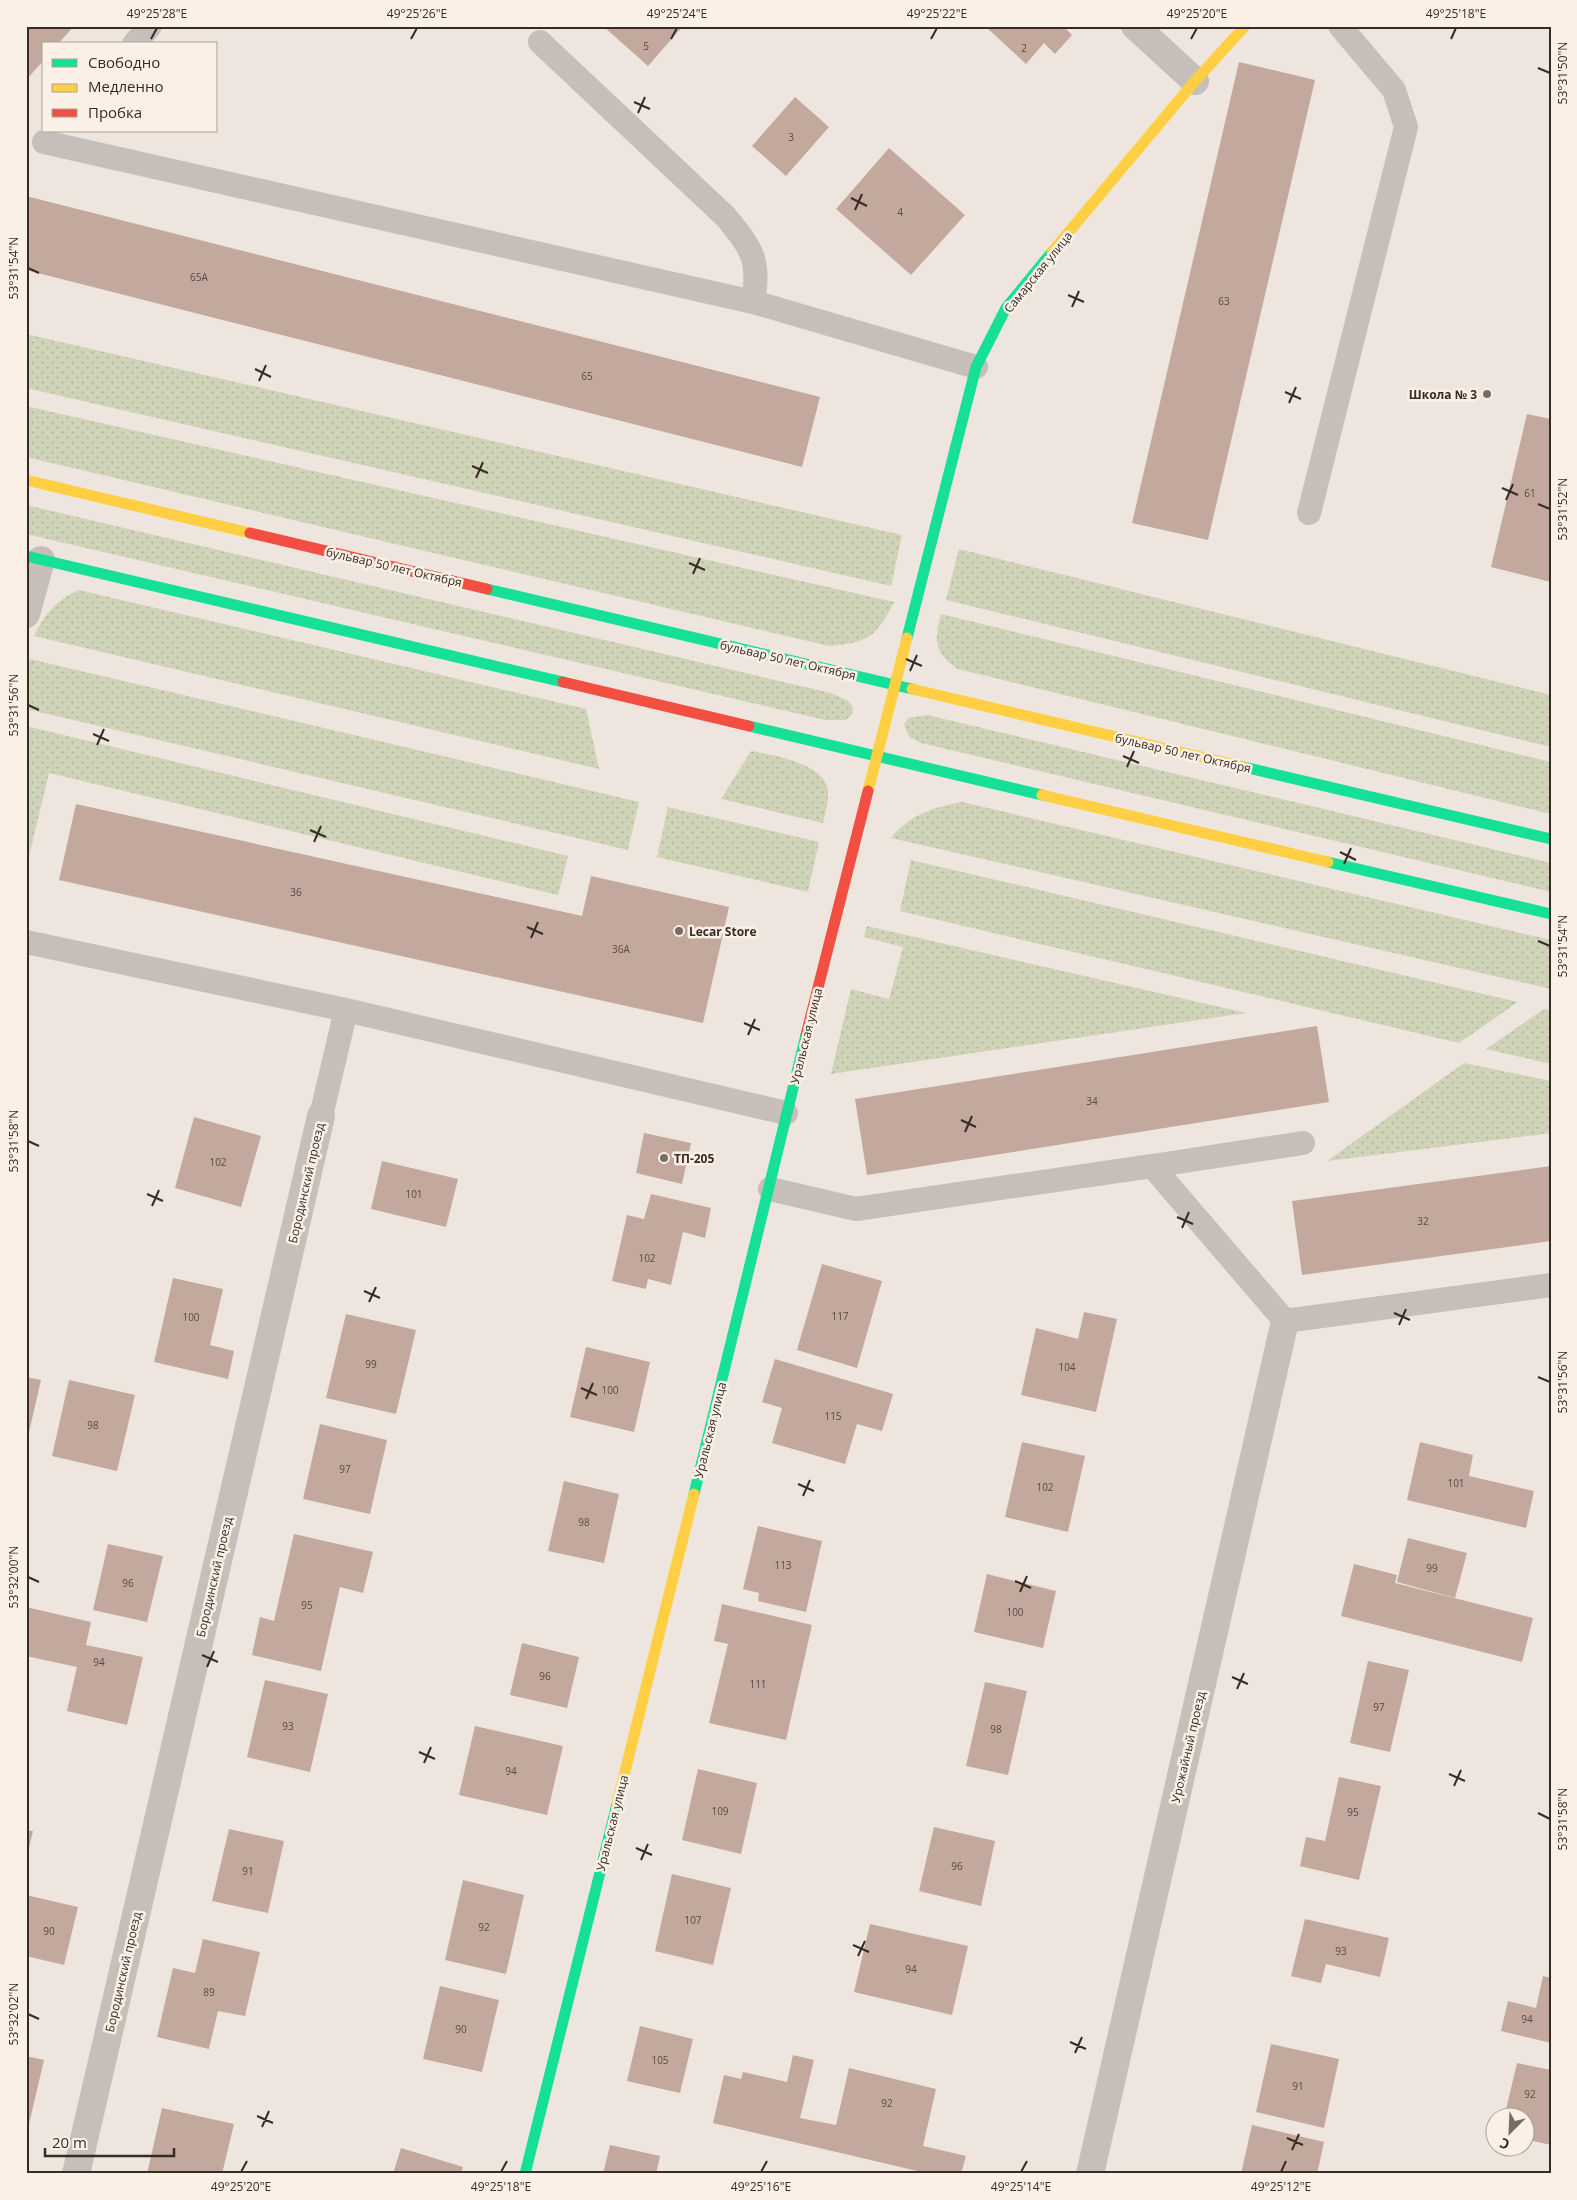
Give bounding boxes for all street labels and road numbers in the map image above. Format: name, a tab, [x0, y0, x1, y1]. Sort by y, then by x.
street label: Самарская улица	[1000, 228, 1076, 316]
street label: бульвар 50 лет Октября	[324, 543, 464, 591]
street label: бульвар 50 лет Октября	[718, 636, 858, 684]
street label: бульвар 50 лет Октября	[1113, 729, 1253, 777]
street label: Уральская улица	[786, 986, 826, 1086]
street label: Бородинский проезд	[284, 1121, 328, 1245]
street label: Уральская улица	[690, 1380, 730, 1480]
street label: Бородинский проезд	[192, 1515, 236, 1639]
street label: Урожайный проезд	[1167, 1689, 1209, 1804]
street label: Уральская улица	[592, 1773, 632, 1873]
street label: Бородинский проезд	[101, 1910, 145, 2034]

